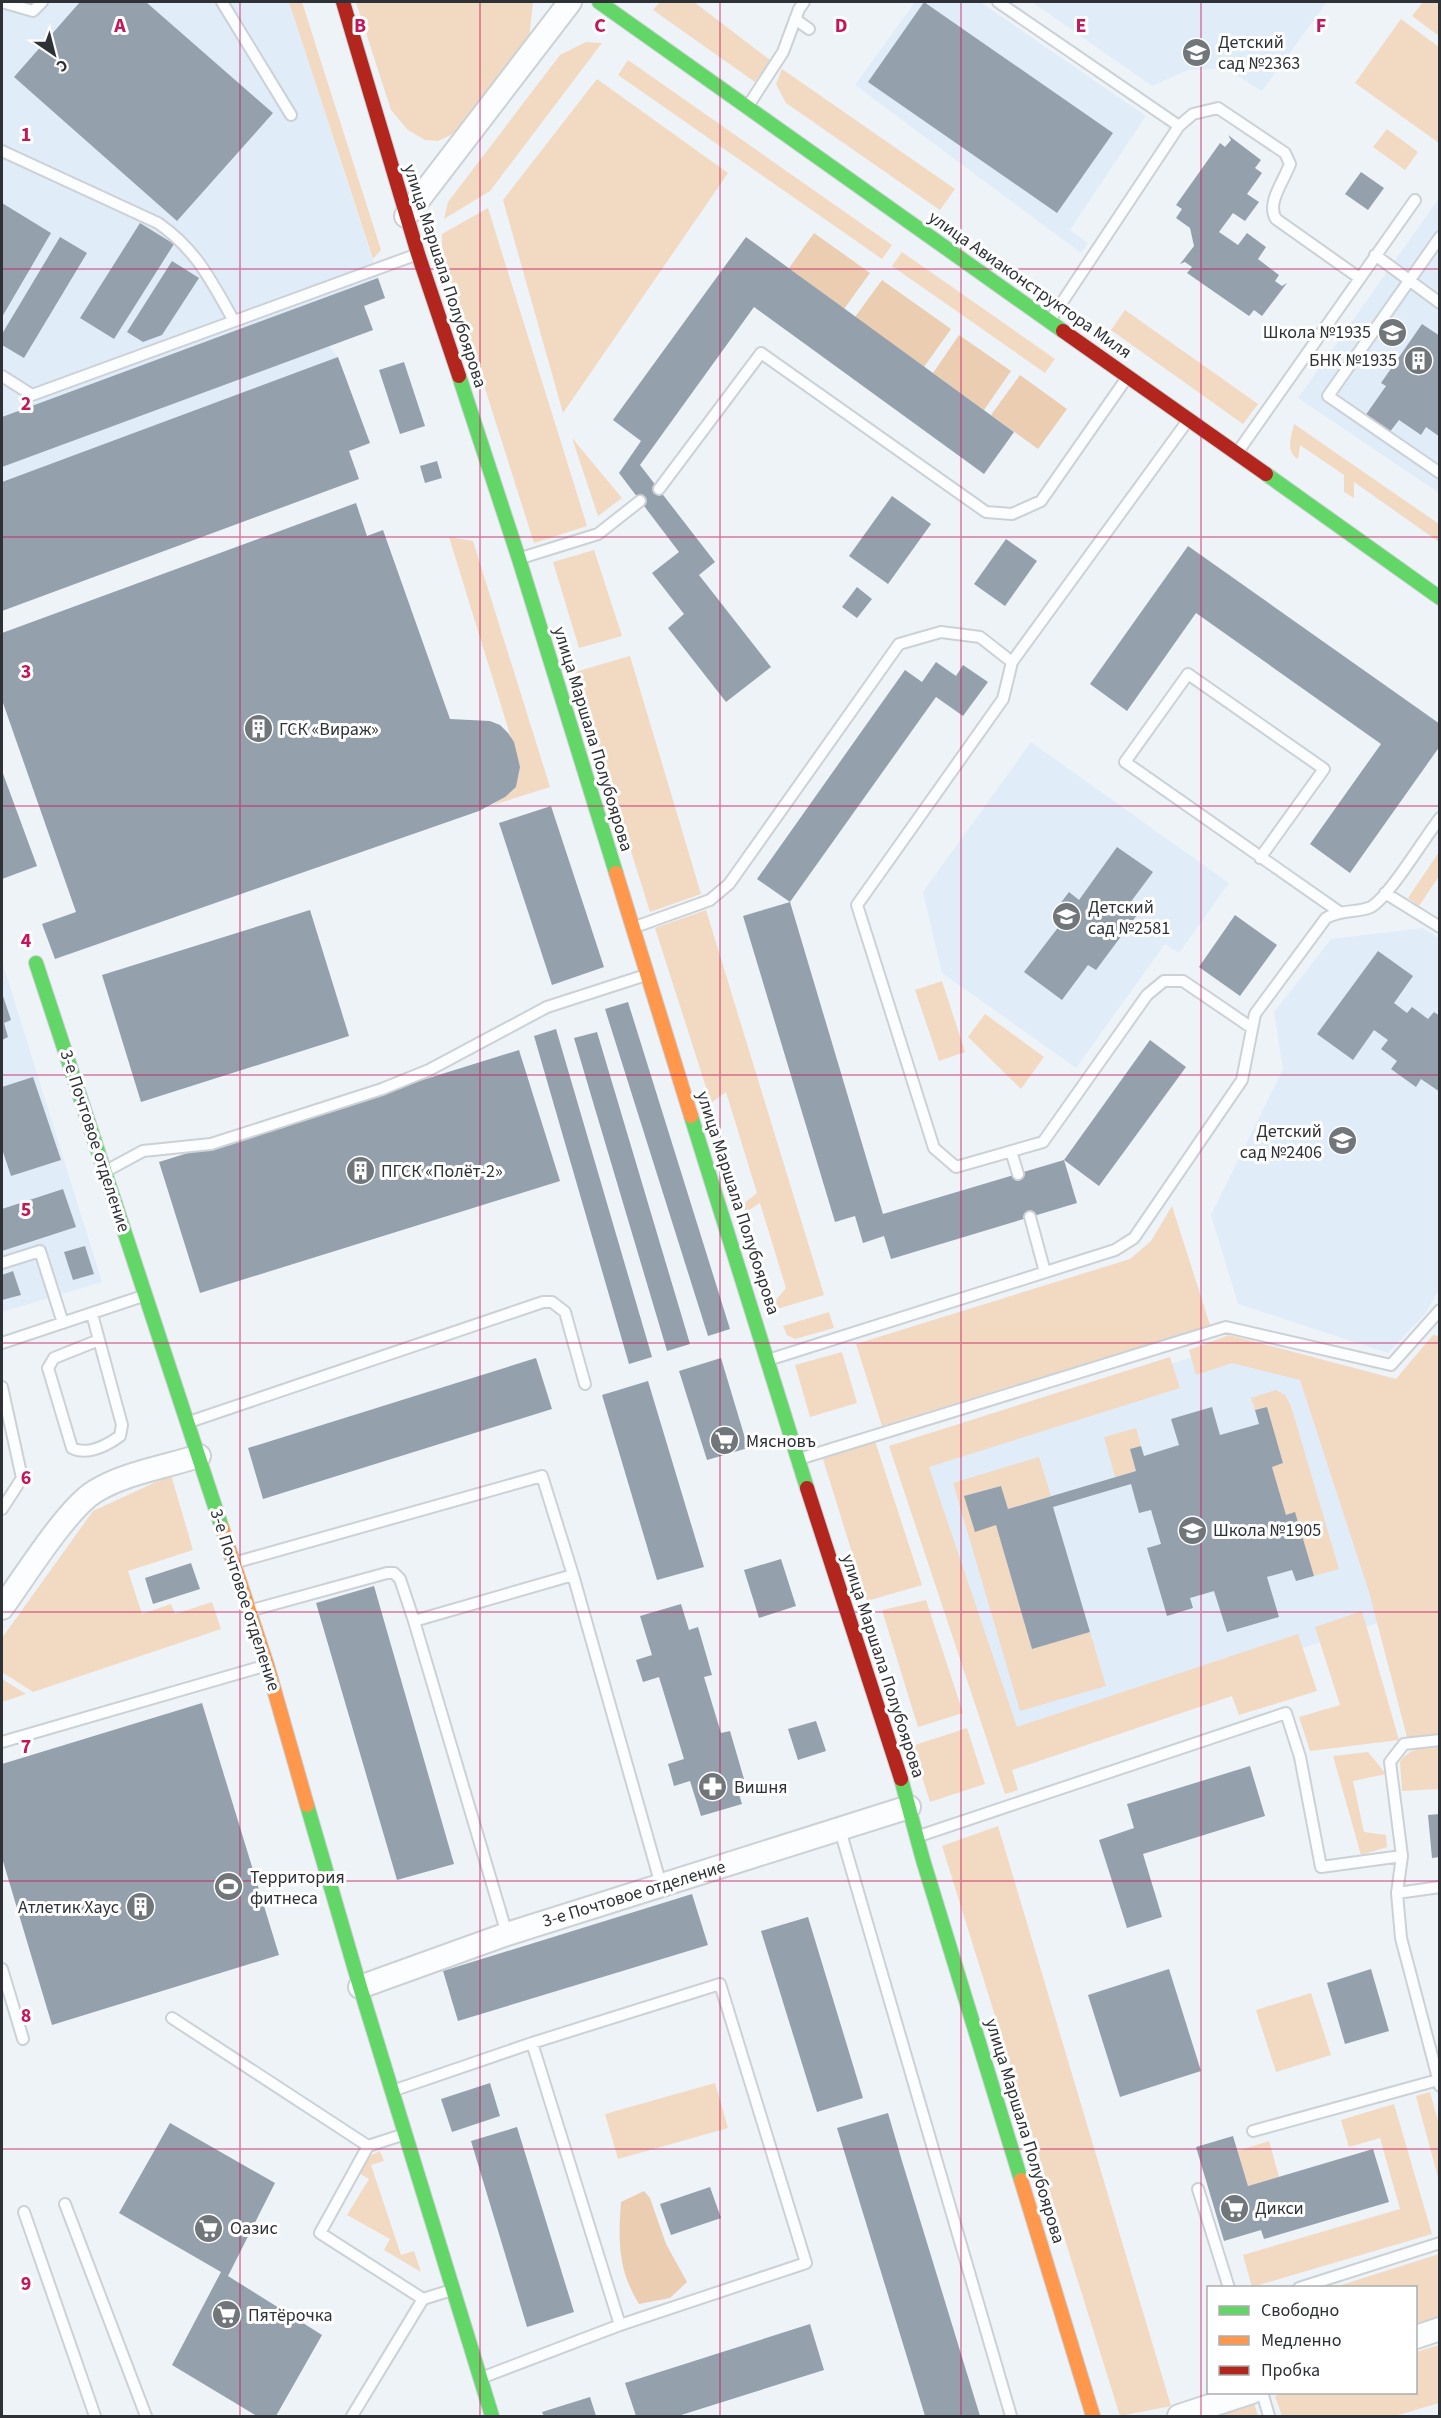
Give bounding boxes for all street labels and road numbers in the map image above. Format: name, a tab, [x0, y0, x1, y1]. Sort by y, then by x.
street label: улица Маршала Полубоярова	[397, 161, 493, 391]
street label: улица Авиаконструктора Миля	[923, 205, 1137, 365]
street label: улица Маршала Полубоярова	[547, 624, 639, 854]
street label: 3-е Почтовое отделение	[54, 1047, 136, 1235]
street label: улица Маршала Полубоярова	[690, 1088, 786, 1318]
street label: 3-е Почтовое отделение	[204, 1506, 286, 1694]
street label: улица Маршала Полубоярова	[835, 1551, 931, 1781]
street label: 3-е Почтовое отделение	[539, 1854, 729, 1934]
street label: улица Маршала Полубоярова	[979, 2016, 1071, 2246]

